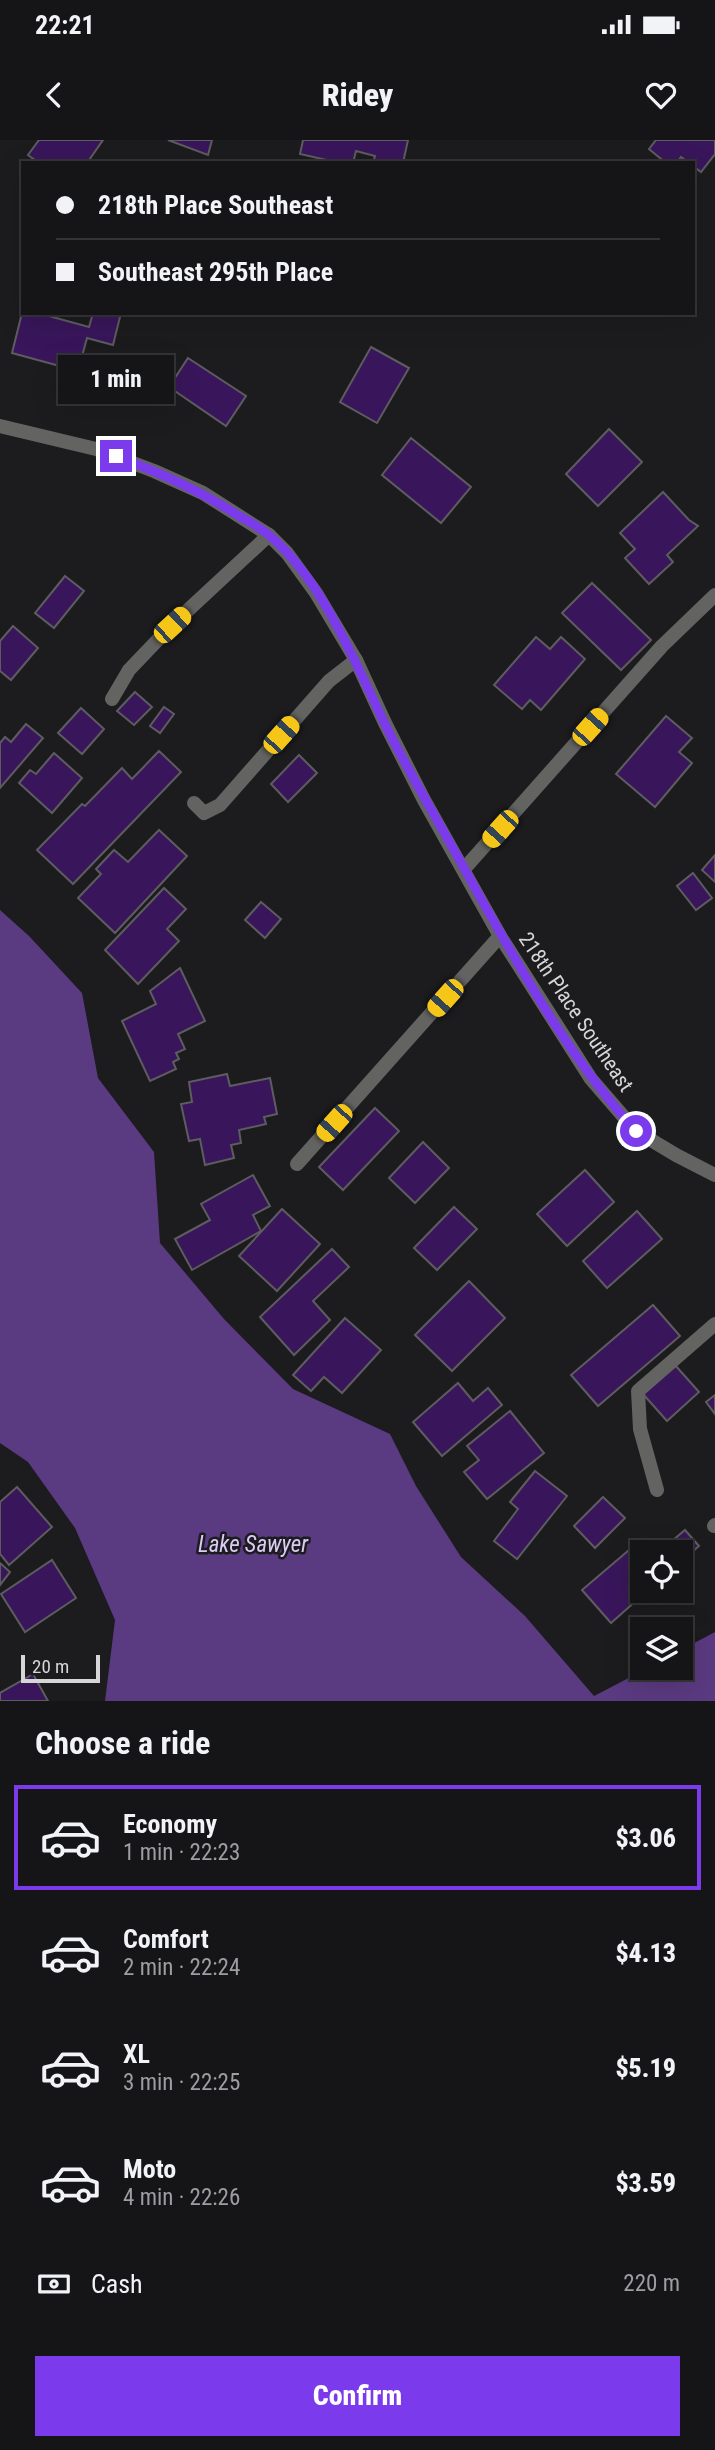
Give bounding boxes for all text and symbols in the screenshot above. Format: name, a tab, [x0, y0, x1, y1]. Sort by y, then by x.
text: 22:21	[35, 10, 95, 40]
icon: back	[35, 76, 73, 114]
text: Ridey	[322, 76, 393, 114]
icon: heart	[642, 76, 680, 114]
text: 218th Place Southeast	[98, 190, 333, 220]
text: Southeast 295th Place	[98, 257, 333, 287]
callout: 1 min	[58, 355, 174, 404]
text: 1 min	[90, 366, 142, 393]
route end	[100, 440, 132, 472]
car	[150, 603, 195, 647]
car	[569, 704, 612, 750]
car	[260, 712, 303, 758]
car	[479, 806, 522, 852]
street label: 218th Place Southeast	[514, 928, 638, 1096]
car	[424, 975, 467, 1021]
car	[313, 1100, 356, 1146]
route start	[620, 1115, 652, 1147]
water label: Lake Sawyer	[198, 1531, 309, 1558]
map controls	[630, 1540, 693, 1680]
button: locate	[630, 1540, 693, 1603]
button: layers	[630, 1617, 693, 1680]
scale bar	[21, 1652, 100, 1684]
text: 20 m	[32, 1655, 69, 1678]
text: Choose a ride	[35, 1724, 210, 1762]
icon: car	[39, 1806, 102, 1869]
text: Economy	[123, 1809, 217, 1839]
text: $3.06	[615, 1823, 676, 1853]
text: 1 min · 22:23	[123, 1839, 240, 1866]
icon: car	[39, 1921, 102, 1984]
text: Comfort	[123, 1924, 209, 1954]
text: $4.13	[615, 1938, 676, 1968]
text: 2 min · 22:24	[123, 1954, 240, 1981]
icon: car	[39, 2036, 102, 2099]
text: XL	[123, 2039, 150, 2069]
text: $5.19	[615, 2053, 676, 2083]
text: 3 min · 22:25	[123, 2069, 240, 2096]
icon: car	[39, 2151, 102, 2214]
text: Moto	[123, 2154, 176, 2184]
text: $3.59	[615, 2168, 676, 2198]
text: 4 min · 22:26	[123, 2184, 240, 2211]
icon: cash	[35, 2265, 73, 2303]
text: Cash	[91, 2269, 143, 2299]
text: 220 m	[623, 2270, 680, 2297]
button: Confirm	[35, 2356, 680, 2436]

